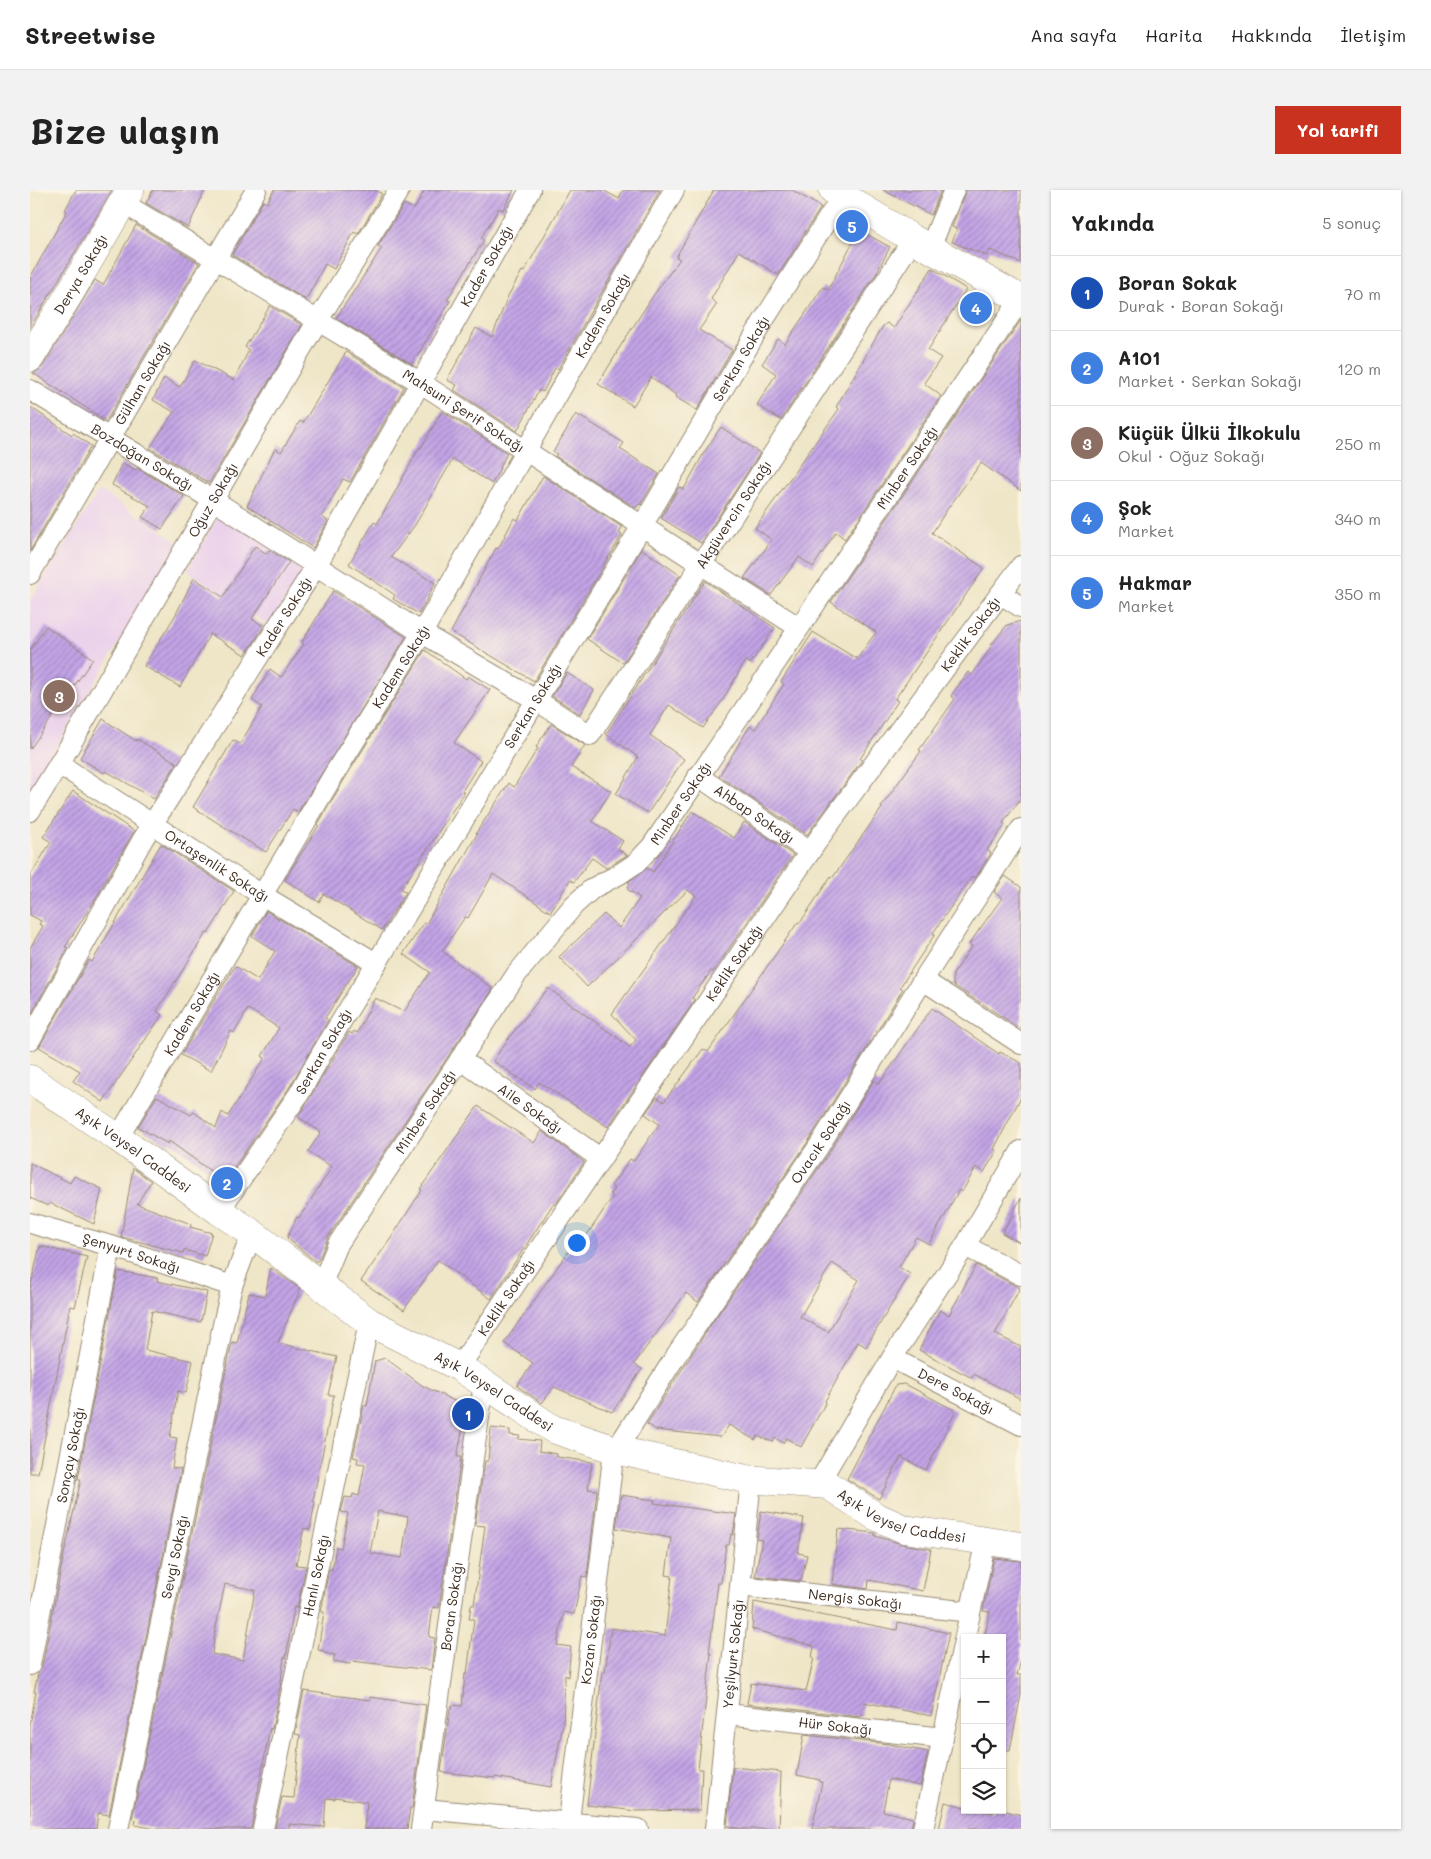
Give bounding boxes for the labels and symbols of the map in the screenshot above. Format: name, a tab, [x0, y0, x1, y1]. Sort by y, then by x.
pin: 5	[836, 207, 868, 245]
street label: Kader Sokağı	[456, 221, 517, 310]
street label: Derya Sokağı	[49, 230, 112, 318]
street label: Kadem Sokağı	[570, 269, 634, 361]
pin: 4	[960, 289, 992, 327]
street label: Serkan Sokağı	[708, 311, 774, 405]
street label: Gülhan Sokağı	[110, 337, 175, 428]
street label: Mahsuni Şerif Sokağı	[399, 364, 529, 457]
street label: Bozdoğan Sokağı	[88, 419, 197, 495]
street label: Minber Sokağı	[872, 422, 942, 513]
street label: Akgüvercin Sokağı	[691, 456, 775, 572]
street label: Oğuz Sokağı	[183, 459, 242, 541]
street label: Kader Sokağı	[251, 573, 316, 660]
street label: Keklik Sokağı	[936, 592, 1004, 675]
street label: Kadem Sokağı	[367, 621, 434, 712]
street label: Serkan Sokağı	[499, 659, 566, 752]
pin: 3	[43, 677, 75, 715]
street label: Minber Sokağı	[645, 757, 715, 849]
street label: Ahbap Sokağı	[711, 780, 798, 848]
street label: Ortaşenlik Sokağı	[161, 825, 273, 906]
street label: Keklik Sokağı	[701, 920, 767, 1005]
street label: Kadem Sokağı	[159, 967, 224, 1059]
street label: Serkan Sokağı	[291, 1004, 356, 1098]
street label: Minber Sokağı	[390, 1066, 460, 1157]
street label: Aile Sokağı	[494, 1079, 567, 1138]
street label: Ovacık Sokağı	[786, 1096, 855, 1187]
street label: Aşık Veysel Caddesi	[72, 1102, 195, 1197]
pin: 2	[211, 1164, 243, 1202]
street label: Şenyurt Sokağı	[80, 1228, 183, 1277]
your location	[564, 1230, 590, 1256]
street label: Keklik Sokağı	[473, 1255, 539, 1340]
street label: Aşık Veysel Caddesi	[431, 1346, 557, 1436]
street label: Dere Sokağı	[915, 1363, 998, 1418]
pin: 1	[452, 1395, 484, 1433]
street label: Sonçay Sokağı	[52, 1405, 89, 1505]
street label: Aşık Veysel Caddesi	[834, 1484, 967, 1547]
street label: Sevgi Sokağı	[156, 1513, 192, 1601]
street label: Hanlı Sokağı	[298, 1532, 333, 1618]
street label: Boran Sokağı	[436, 1560, 467, 1652]
street label: Nergis Sokağı	[807, 1584, 903, 1613]
street label: Kozan Sokağı	[576, 1593, 605, 1685]
street label: Yeşilyurt Sokağı	[717, 1598, 748, 1710]
street label: Hür Sokağı	[798, 1712, 873, 1739]

